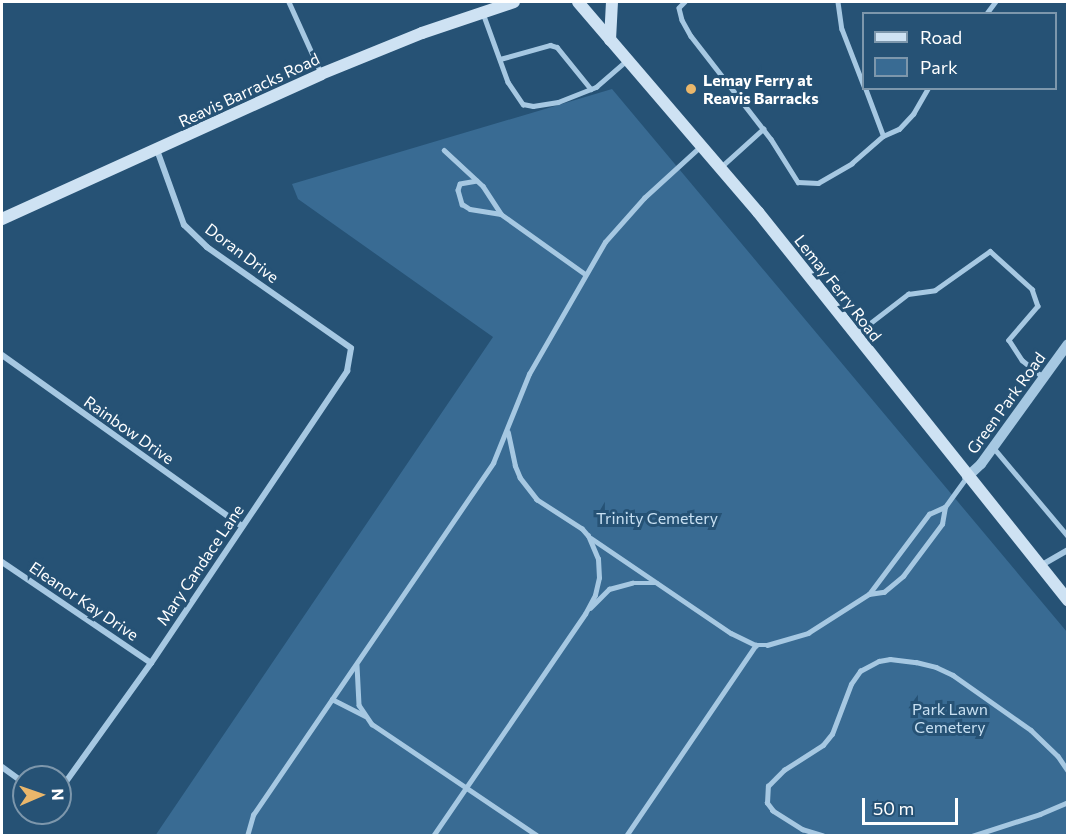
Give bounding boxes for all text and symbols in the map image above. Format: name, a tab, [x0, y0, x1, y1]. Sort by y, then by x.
legend	[862, 12, 1057, 90]
text: Road	[920, 26, 962, 48]
street label: Reavis Barracks Road	[175, 49, 323, 131]
text: Park	[920, 56, 958, 78]
place label: Lemay Ferry at Reavis Barracks	[703, 70, 819, 108]
marker: Lemay Ferry at Reavis Barracks	[684, 82, 698, 96]
street label: Doran Drive	[202, 219, 282, 287]
street label: Lemay Ferry Road	[790, 231, 886, 345]
street label: Green Park Road	[963, 348, 1049, 458]
street label: Rainbow Drive	[80, 392, 178, 468]
street label: Mary Candace Lane	[152, 501, 248, 629]
park label: Trinity Cemetery	[596, 508, 718, 528]
street label: Eleanor Kay Drive	[26, 557, 142, 645]
park label: Park Lawn Cemetery	[912, 699, 988, 737]
north arrow	[12, 765, 72, 825]
scale bar	[865, 786, 961, 824]
text: N	[49, 788, 68, 801]
text: 50 m	[873, 797, 914, 819]

